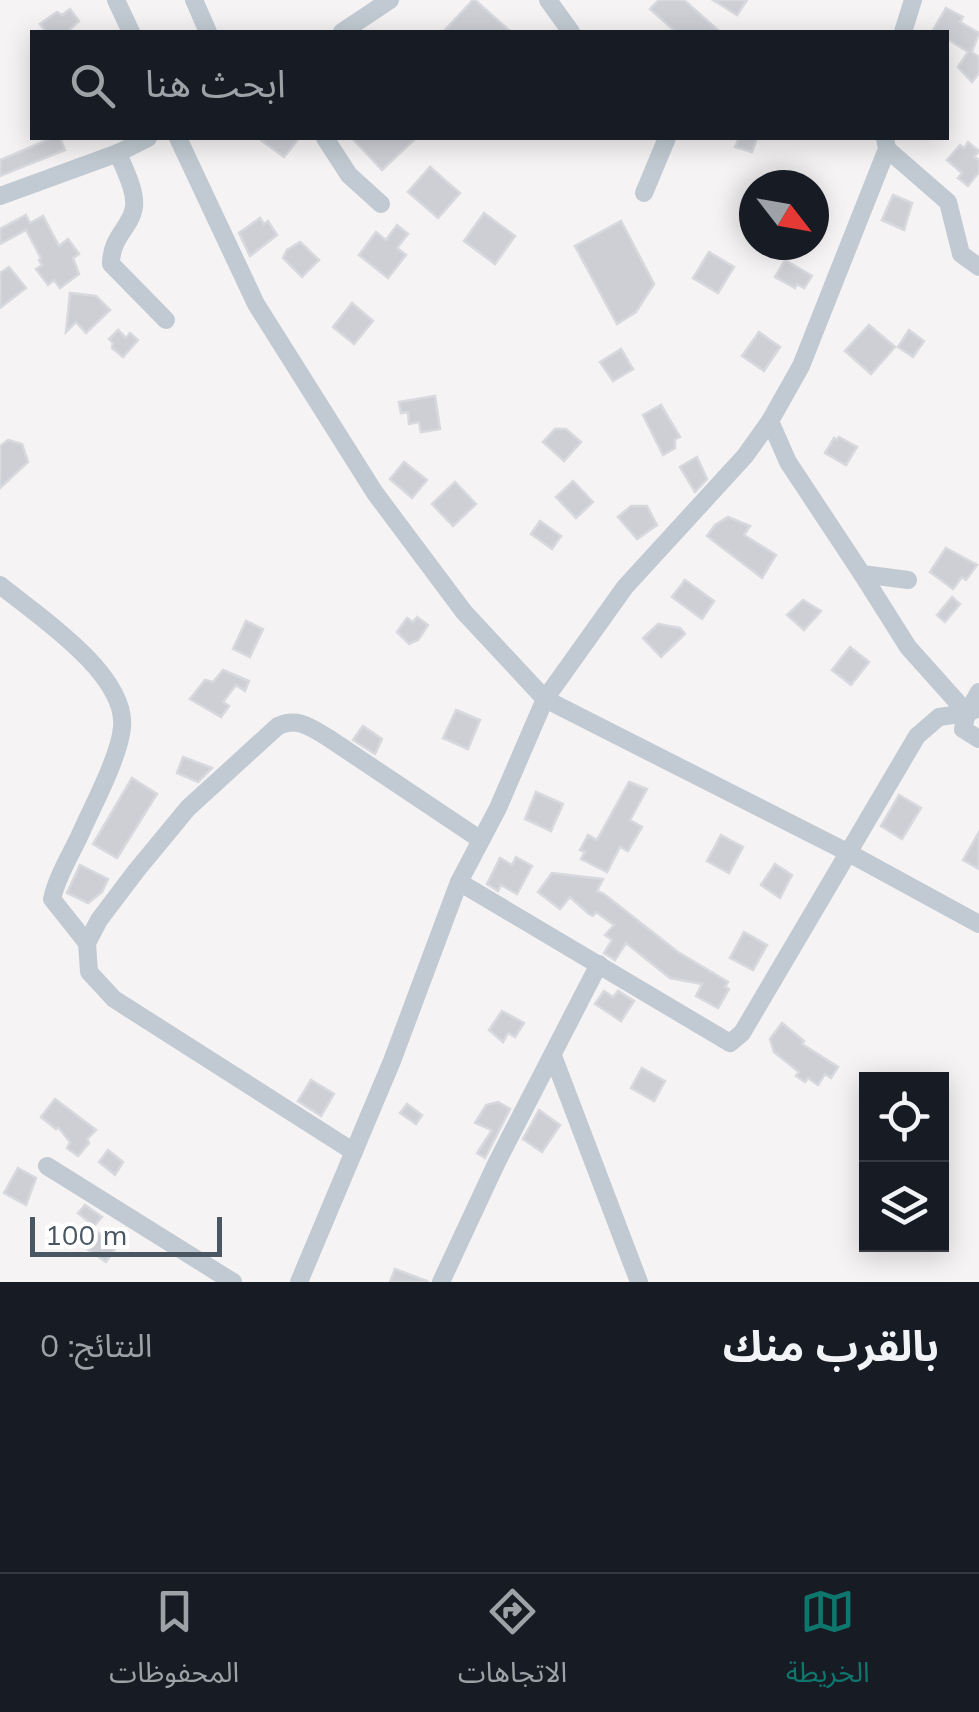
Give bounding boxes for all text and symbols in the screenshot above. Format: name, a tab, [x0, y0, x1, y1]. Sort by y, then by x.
search box	[30, 30, 949, 140]
icon: search	[65, 58, 120, 113]
text: ابحث هنا	[145, 59, 286, 107]
north arrow	[739, 170, 829, 260]
map controls	[859, 1072, 949, 1252]
button: locate	[859, 1072, 949, 1162]
button: layers	[859, 1162, 949, 1252]
scale bar	[30, 1212, 222, 1256]
text: 100 m	[45, 1217, 127, 1252]
text: بالقرب منك	[723, 1319, 939, 1372]
text: النتائج: 0	[40, 1325, 152, 1365]
tab: المحفوظات	[109, 1584, 239, 1703]
tab: الاتجاهات	[458, 1584, 567, 1703]
tab: الخريطة	[786, 1584, 870, 1703]

